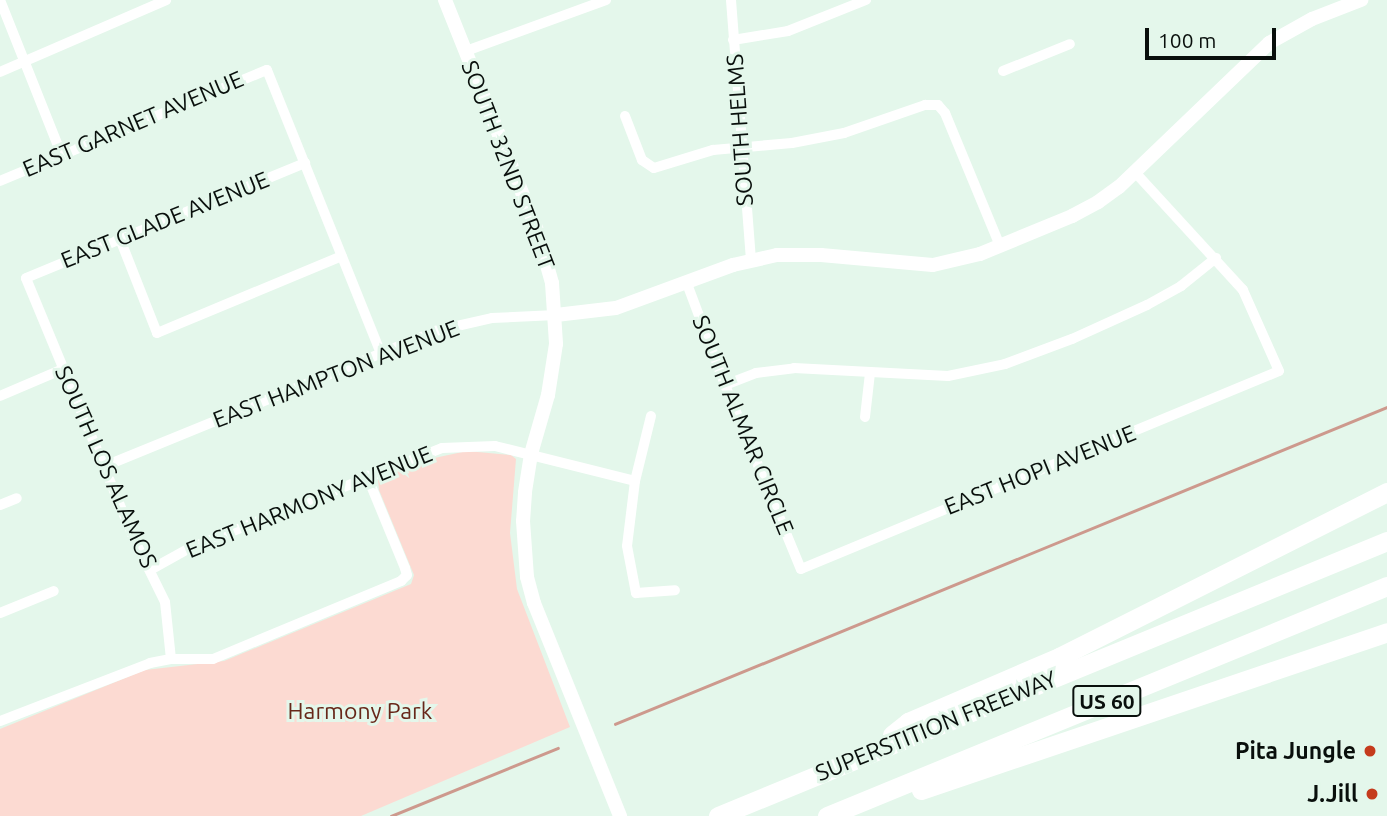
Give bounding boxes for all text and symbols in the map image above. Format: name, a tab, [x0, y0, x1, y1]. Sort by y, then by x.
scale bar	[1149, 14, 1280, 58]
text: 100 m	[1158, 28, 1216, 52]
street label: SOUTH HELMS	[721, 53, 759, 207]
street label: SOUTH 32ND STREET	[455, 57, 561, 273]
street label: EAST GARNET AVENUE	[19, 65, 247, 183]
street label: EAST GLADE AVENUE	[57, 166, 273, 274]
street label: SOUTH ALMAR CIRCLE	[686, 311, 800, 539]
street label: EAST HAMPTON AVENUE	[209, 314, 463, 434]
street label: SOUTH LOS ALAMOS	[49, 362, 163, 572]
street label: EAST HOPI AVENUE	[940, 419, 1140, 521]
street label: EAST HARMONY AVENUE	[182, 440, 436, 564]
street label: SUPERSTITION FREEWAY	[811, 665, 1061, 787]
road number: US 60	[1072, 684, 1142, 718]
park label: Harmony Park	[288, 697, 432, 725]
place label: Pita Jungle	[1235, 737, 1356, 765]
marker: Pita Jungle	[1362, 743, 1378, 759]
place label: J.Jill	[1307, 780, 1358, 808]
marker: J.Jill	[1364, 786, 1380, 802]

